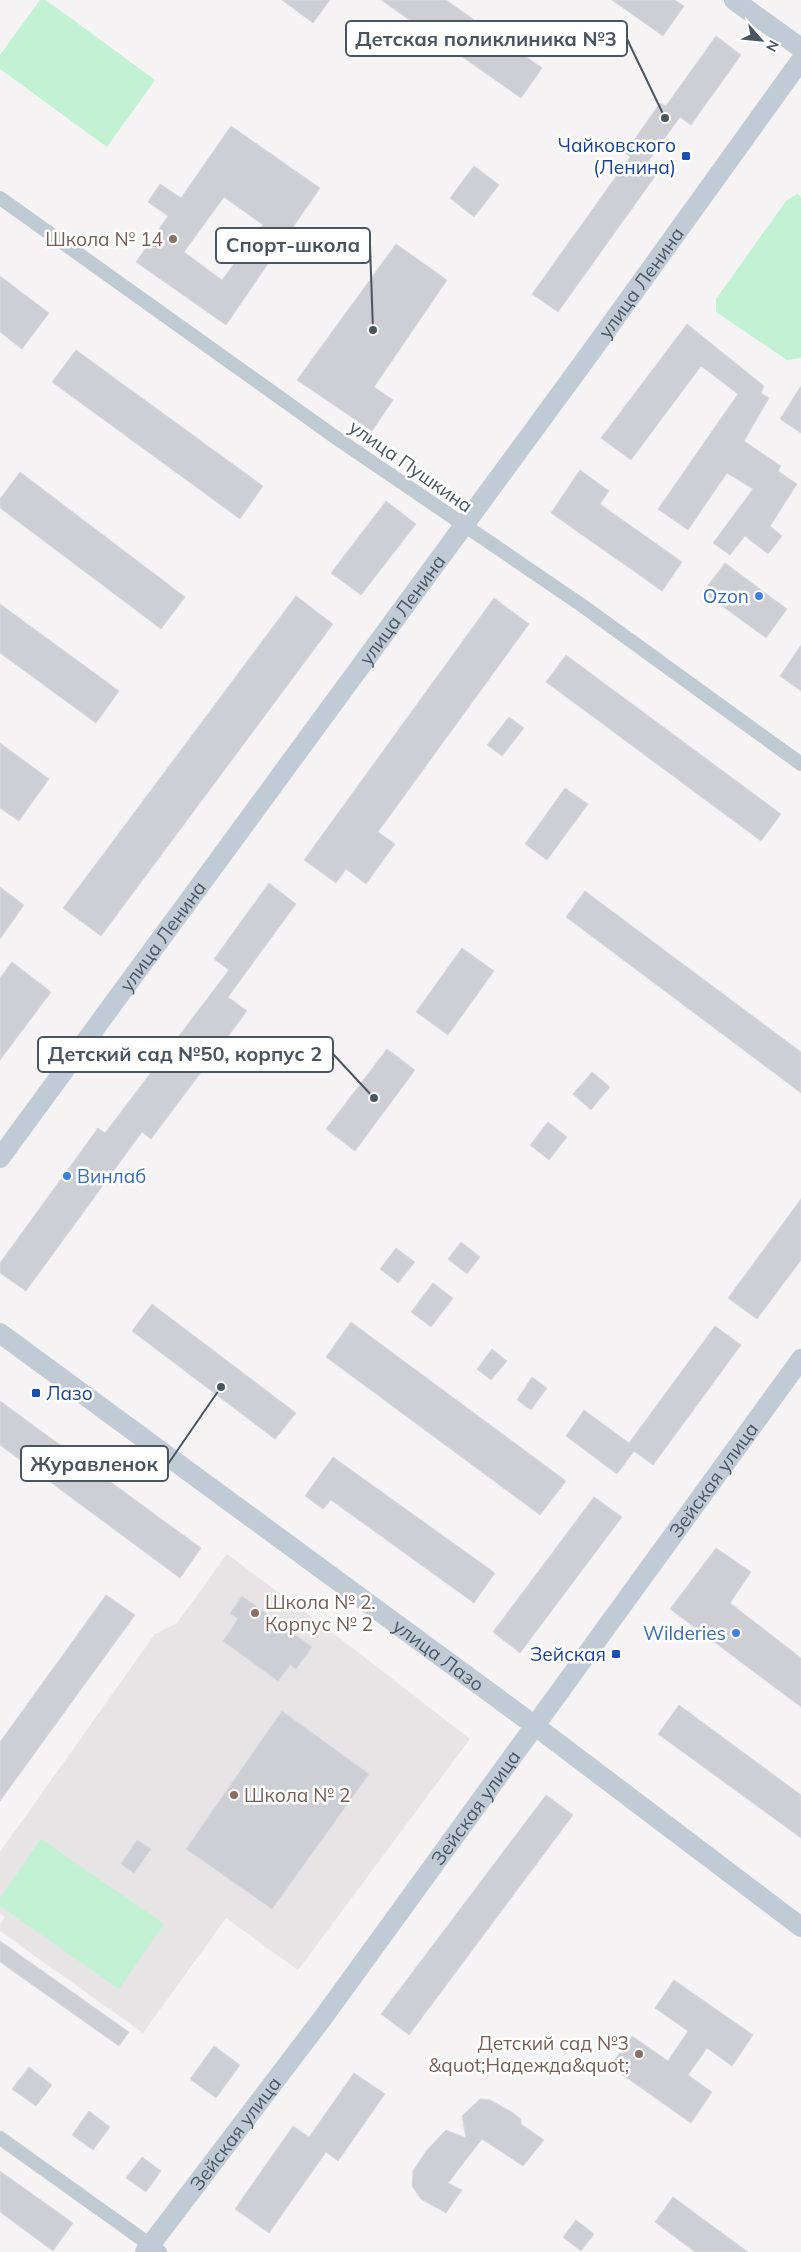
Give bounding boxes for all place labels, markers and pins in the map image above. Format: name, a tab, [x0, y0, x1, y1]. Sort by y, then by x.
callout: Детская поликлиника №3	[346, 21, 627, 56]
place label: Чайковского (Ленина)	[558, 133, 676, 179]
marker: Чайковского (Ленина)	[680, 150, 692, 162]
place label: Школа № 14	[45, 227, 163, 251]
callout: Спорт-школа	[216, 228, 370, 263]
marker: Школа № 14	[167, 233, 179, 245]
place label: Ozon	[703, 584, 749, 608]
marker: Ozon	[753, 590, 765, 602]
callout: Детский сад №50, корпус 2	[38, 1037, 333, 1072]
place label: Винлаб	[77, 1164, 146, 1188]
marker: Винлаб	[61, 1170, 73, 1182]
place label: Лазо	[46, 1381, 93, 1405]
marker: Лазо	[30, 1387, 42, 1399]
callout: Журавленок	[21, 1446, 168, 1481]
place label: Школа № 2. Корпус № 2	[265, 1590, 376, 1636]
marker: Школа № 2. Корпус № 2	[249, 1607, 261, 1619]
place label: Wilderies	[643, 1621, 726, 1645]
marker: Wilderies	[730, 1627, 742, 1639]
place label: Зейская	[530, 1642, 606, 1666]
marker: Зейская	[610, 1648, 622, 1660]
place label: Школа № 2	[244, 1783, 350, 1807]
marker: Школа № 2	[228, 1789, 240, 1801]
place label: Детский сад №3 &quot;Надежда&quot;	[429, 2031, 629, 2077]
marker: Детский сад №3 &quot;Надежда&quot;	[633, 2048, 645, 2060]

